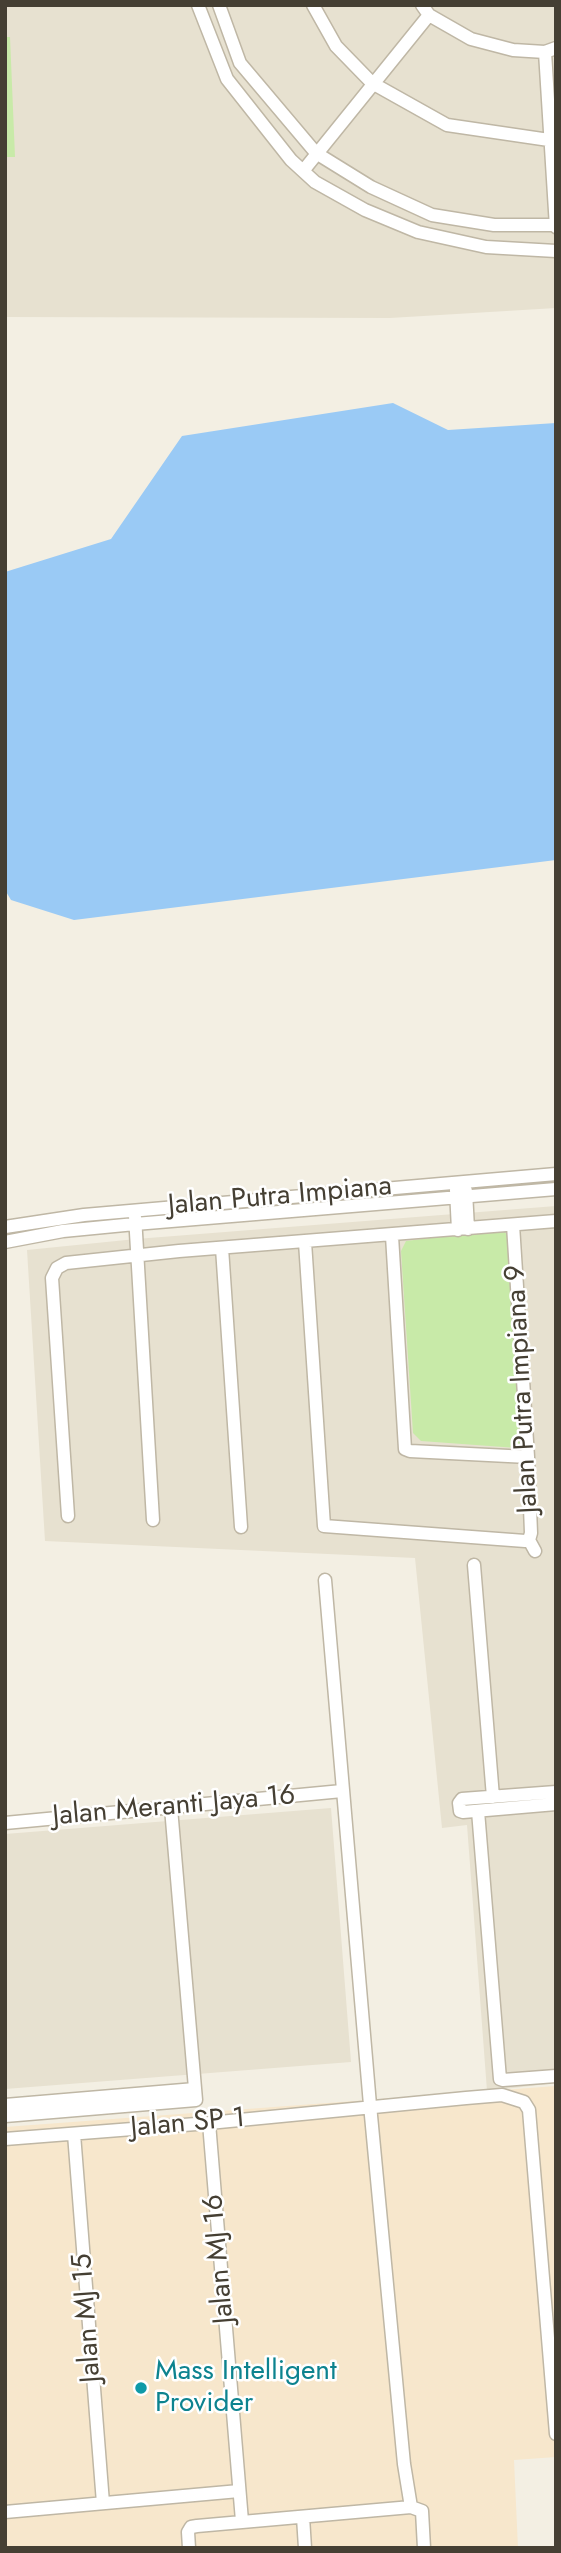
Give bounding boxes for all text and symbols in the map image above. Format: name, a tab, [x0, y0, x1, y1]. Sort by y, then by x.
street label: Jalan Putra Impiana	[167, 1170, 393, 1224]
street label: Jalan Putra Impiana 9	[500, 1264, 546, 1514]
street label: Jalan Meranti Jaya 16	[51, 1780, 297, 1834]
street label: Jalan SP 1	[129, 2102, 247, 2146]
street label: Jalan MJ 16	[198, 2193, 242, 2325]
street label: Jalan MJ 15	[67, 2252, 109, 2384]
place label: Mass Intelligent Provider	[155, 2355, 337, 2421]
marker: Mass Intelligent Provider	[133, 2380, 149, 2396]

